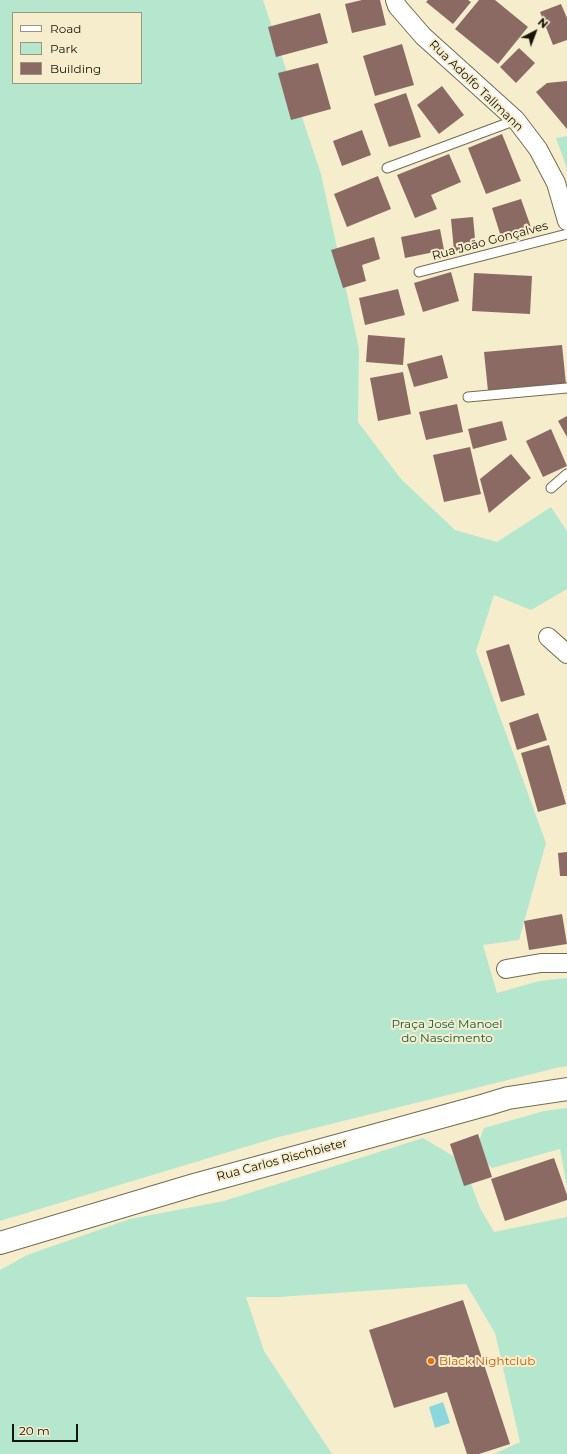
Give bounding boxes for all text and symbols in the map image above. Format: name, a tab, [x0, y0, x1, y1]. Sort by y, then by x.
legend	[12, 12, 142, 84]
north arrow	[515, 12, 555, 52]
text: N	[535, 15, 551, 31]
text: Road	[50, 21, 81, 36]
street label: Rua Adolfo Tallmann	[426, 37, 526, 135]
text: Park	[50, 41, 77, 56]
text: Building	[50, 61, 101, 76]
street label: Rua João Gonçalves	[430, 219, 550, 263]
park label: Praça José Manoel do Nascimento	[391, 1017, 503, 1045]
street label: Rua Carlos Rischbieter	[215, 1136, 349, 1184]
place label: Black Nightclub	[439, 1354, 535, 1368]
marker: Black Nightclub	[426, 1356, 436, 1366]
scale bar	[14, 1416, 80, 1442]
text: 20 m	[19, 1423, 50, 1438]

